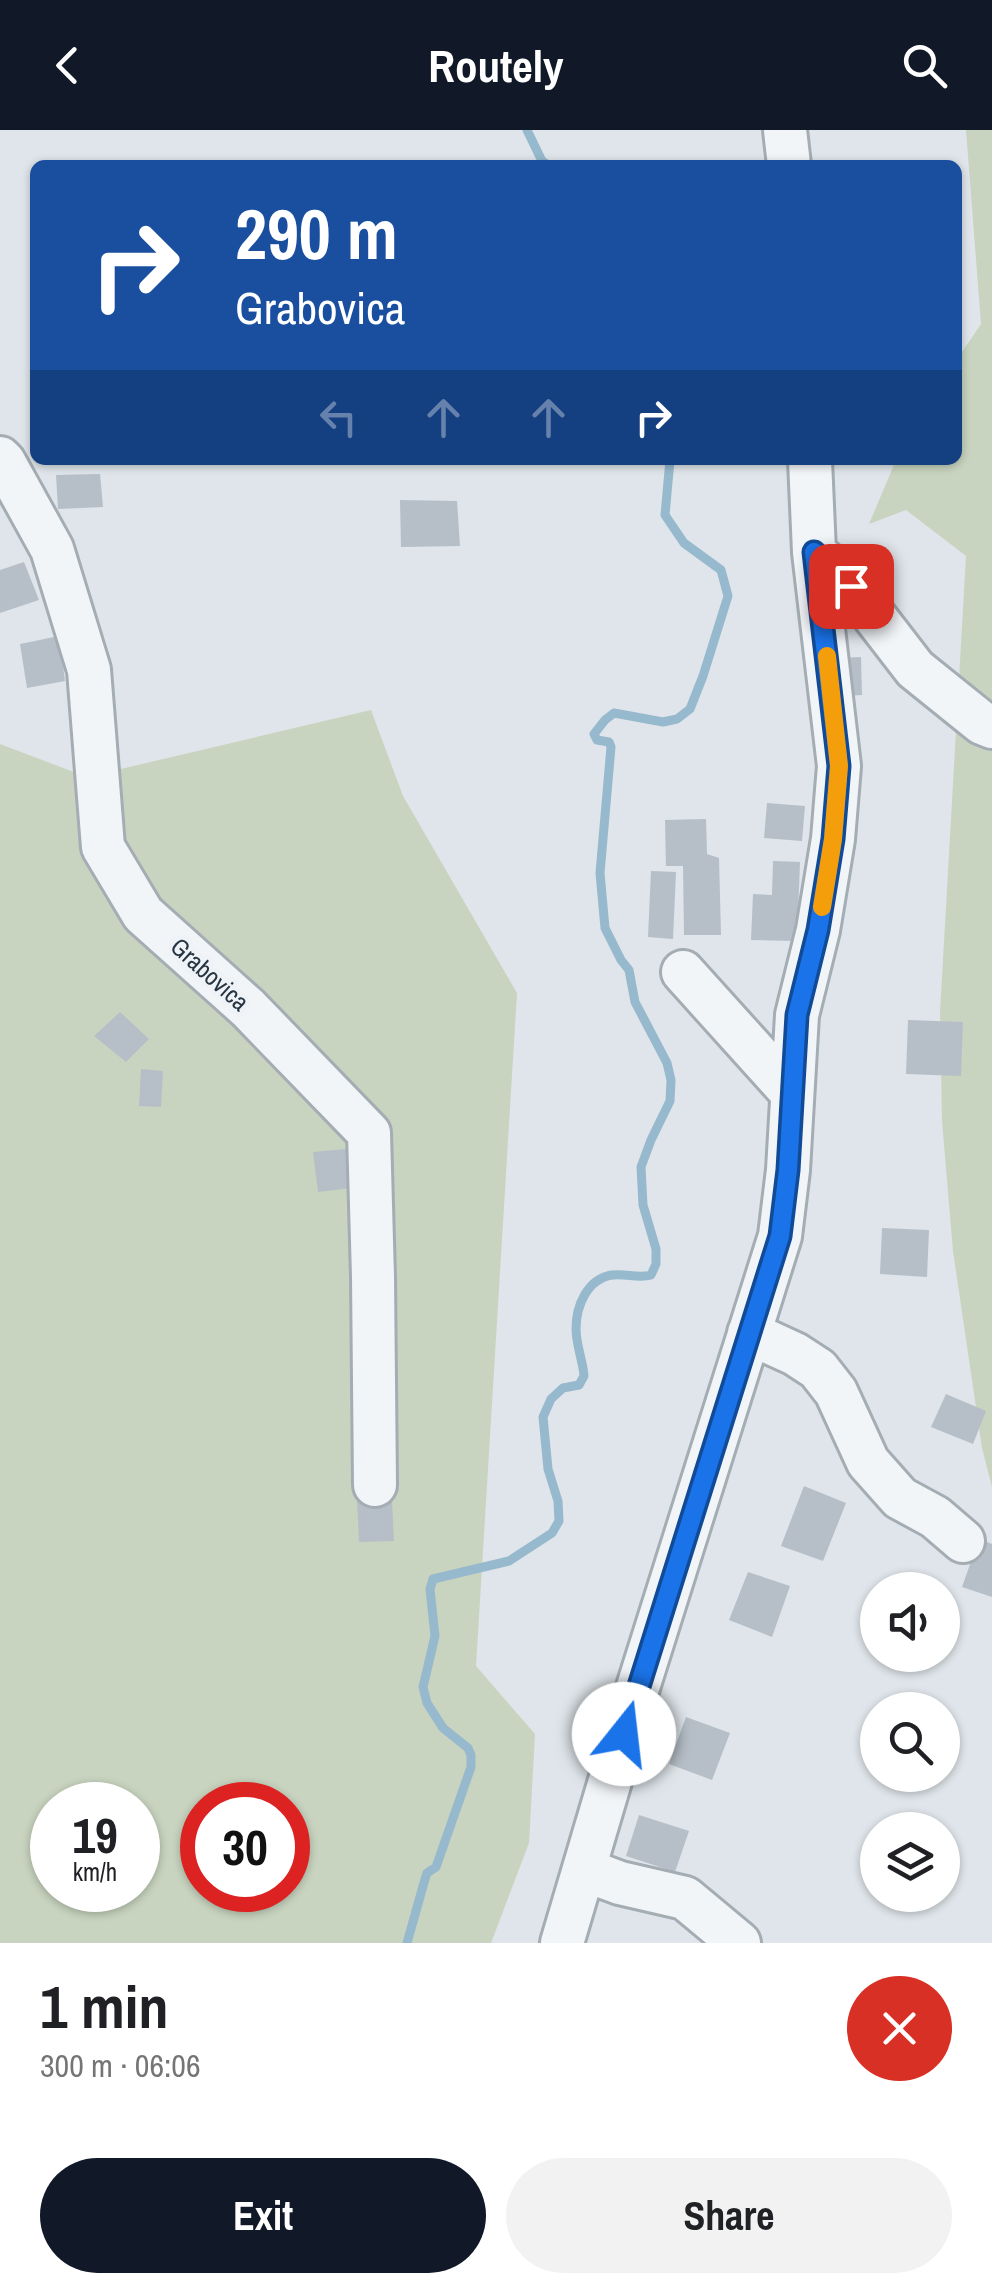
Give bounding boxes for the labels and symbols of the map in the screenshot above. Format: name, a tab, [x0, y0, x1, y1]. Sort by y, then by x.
pin	[809, 544, 894, 629]
street label: Grabovica	[163, 930, 257, 1019]
position arrow	[572, 1682, 676, 1786]
speed limit sign: 30	[180, 1782, 310, 1912]

